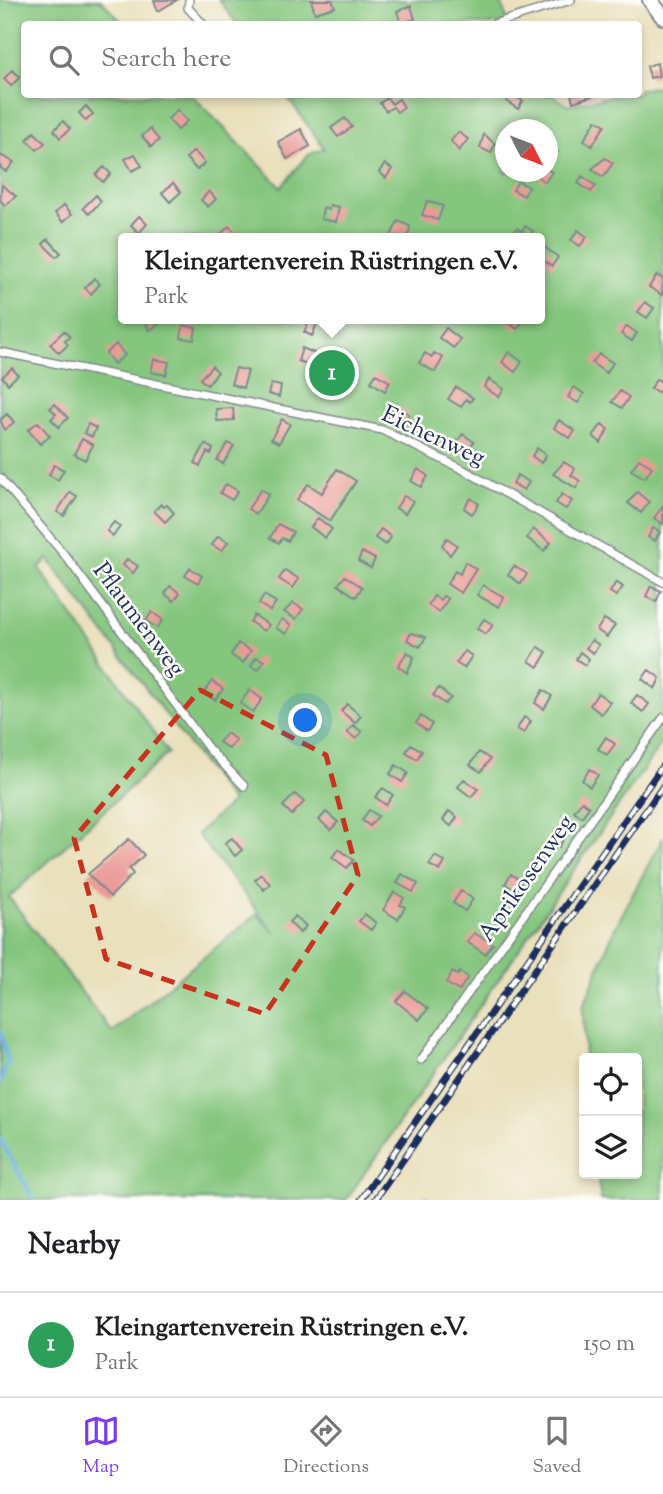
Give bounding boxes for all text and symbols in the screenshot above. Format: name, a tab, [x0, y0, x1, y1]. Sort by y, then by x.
search box	[21, 21, 642, 98]
icon: search	[45, 41, 83, 79]
text: Search here	[101, 41, 231, 78]
north arrow	[495, 119, 558, 182]
popup	[118, 233, 545, 324]
text: Kleingartenverein Rüstringen e.V.	[145, 244, 518, 281]
text: Park	[145, 281, 189, 314]
pin: 1	[309, 347, 355, 399]
street label: Eichenweg	[376, 398, 491, 476]
street label: Pflaumenweg	[84, 556, 192, 684]
your location	[288, 703, 322, 737]
street label: Aprikosenweg	[471, 808, 584, 950]
map controls	[579, 1053, 642, 1179]
button: locate	[579, 1053, 642, 1116]
button: layers	[579, 1116, 642, 1179]
text: Nearby	[28, 1224, 120, 1267]
text: Kleingartenverein Rüstringen e.V.	[95, 1310, 468, 1347]
text: 1	[47, 1328, 55, 1361]
text: 150 m	[583, 1328, 635, 1361]
text: Park	[95, 1347, 139, 1380]
tab: Map	[82, 1412, 120, 1481]
tab: Directions	[283, 1412, 369, 1481]
tab: Saved	[532, 1412, 581, 1481]

